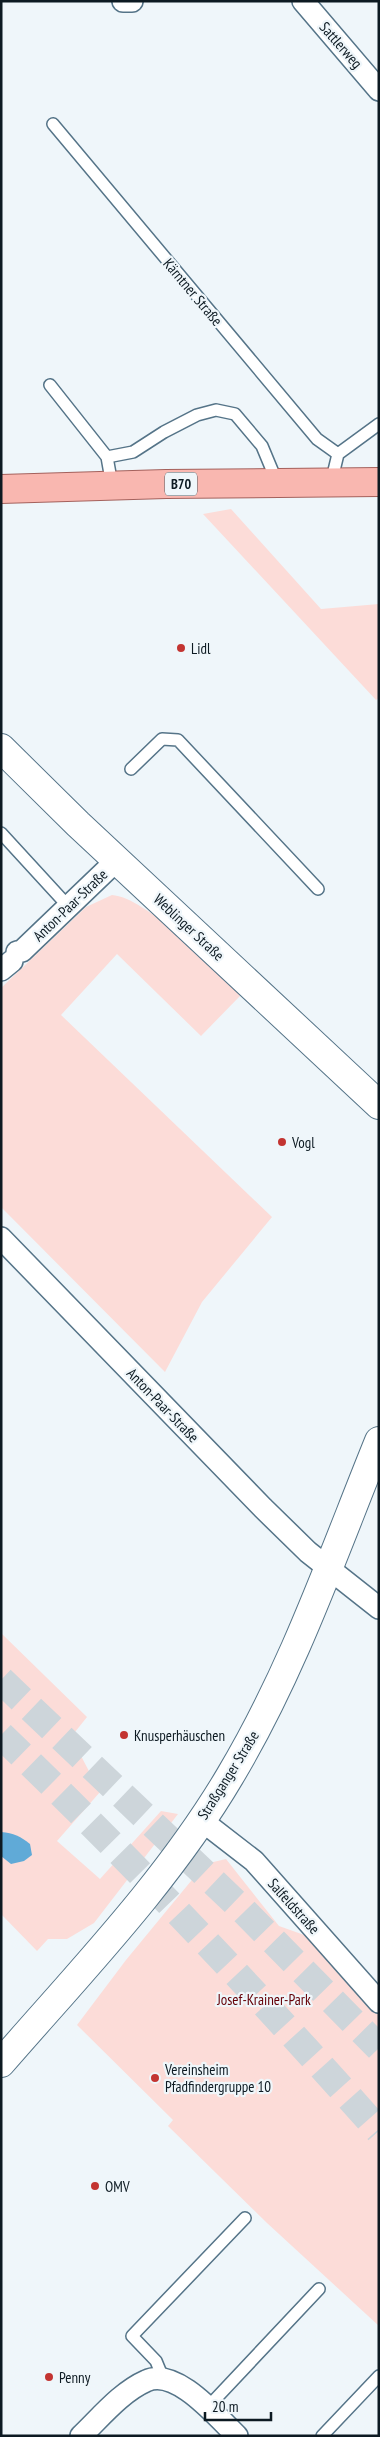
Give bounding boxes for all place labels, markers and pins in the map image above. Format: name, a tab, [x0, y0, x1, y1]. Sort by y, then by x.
place label: Lidl	[191, 639, 211, 658]
marker: Lidl	[175, 642, 187, 654]
place label: Vogl	[291, 1133, 315, 1152]
marker: Vogl	[276, 1136, 288, 1148]
place label: Knusperhäuschen	[134, 1726, 225, 1745]
marker: Knusperhäuschen	[118, 1729, 130, 1741]
place label: Vereinsheim Pfadfindergruppe 10	[164, 2060, 271, 2096]
marker: Vereinsheim Pfadfindergruppe 10	[149, 2072, 161, 2084]
place label: OMV	[105, 2177, 130, 2196]
marker: OMV	[89, 2180, 101, 2192]
place label: Penny	[59, 2368, 91, 2387]
marker: Penny	[43, 2371, 55, 2383]

